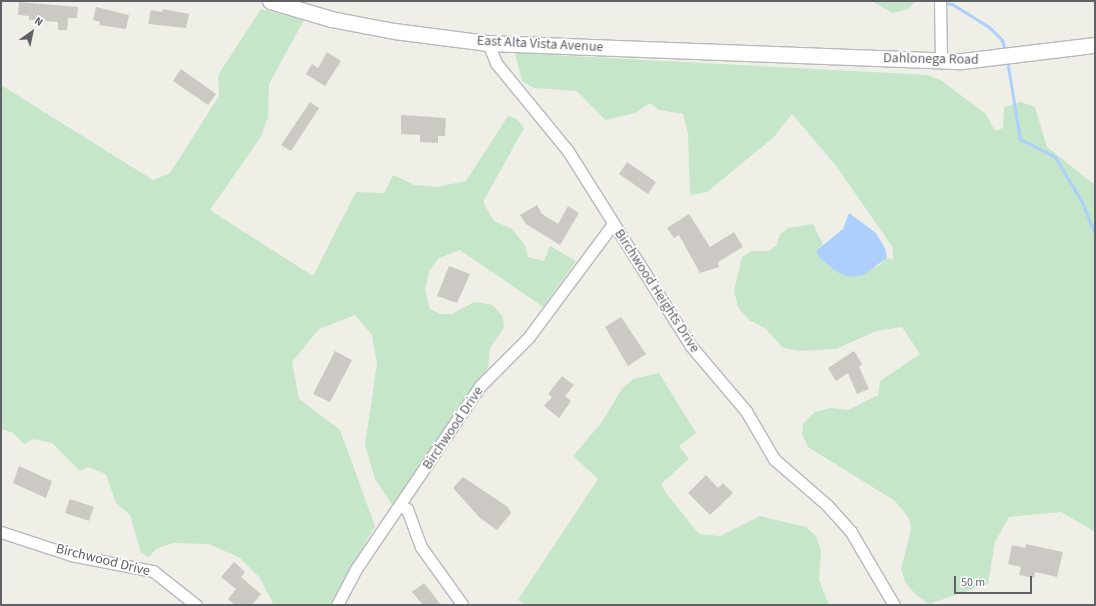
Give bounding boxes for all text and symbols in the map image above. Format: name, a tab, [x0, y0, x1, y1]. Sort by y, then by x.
north arrow	[12, 12, 52, 52]
text: N	[32, 13, 46, 30]
street label: East Alta Vista Avenue	[476, 32, 604, 56]
street label: Dahlonega Road	[883, 50, 979, 68]
street label: Birchwood Heights Drive	[611, 226, 703, 356]
street label: Birchwood Drive	[419, 383, 487, 473]
street label: Birchwood Drive	[54, 540, 152, 580]
scale bar	[956, 568, 1034, 594]
text: 50 m	[961, 574, 985, 591]

